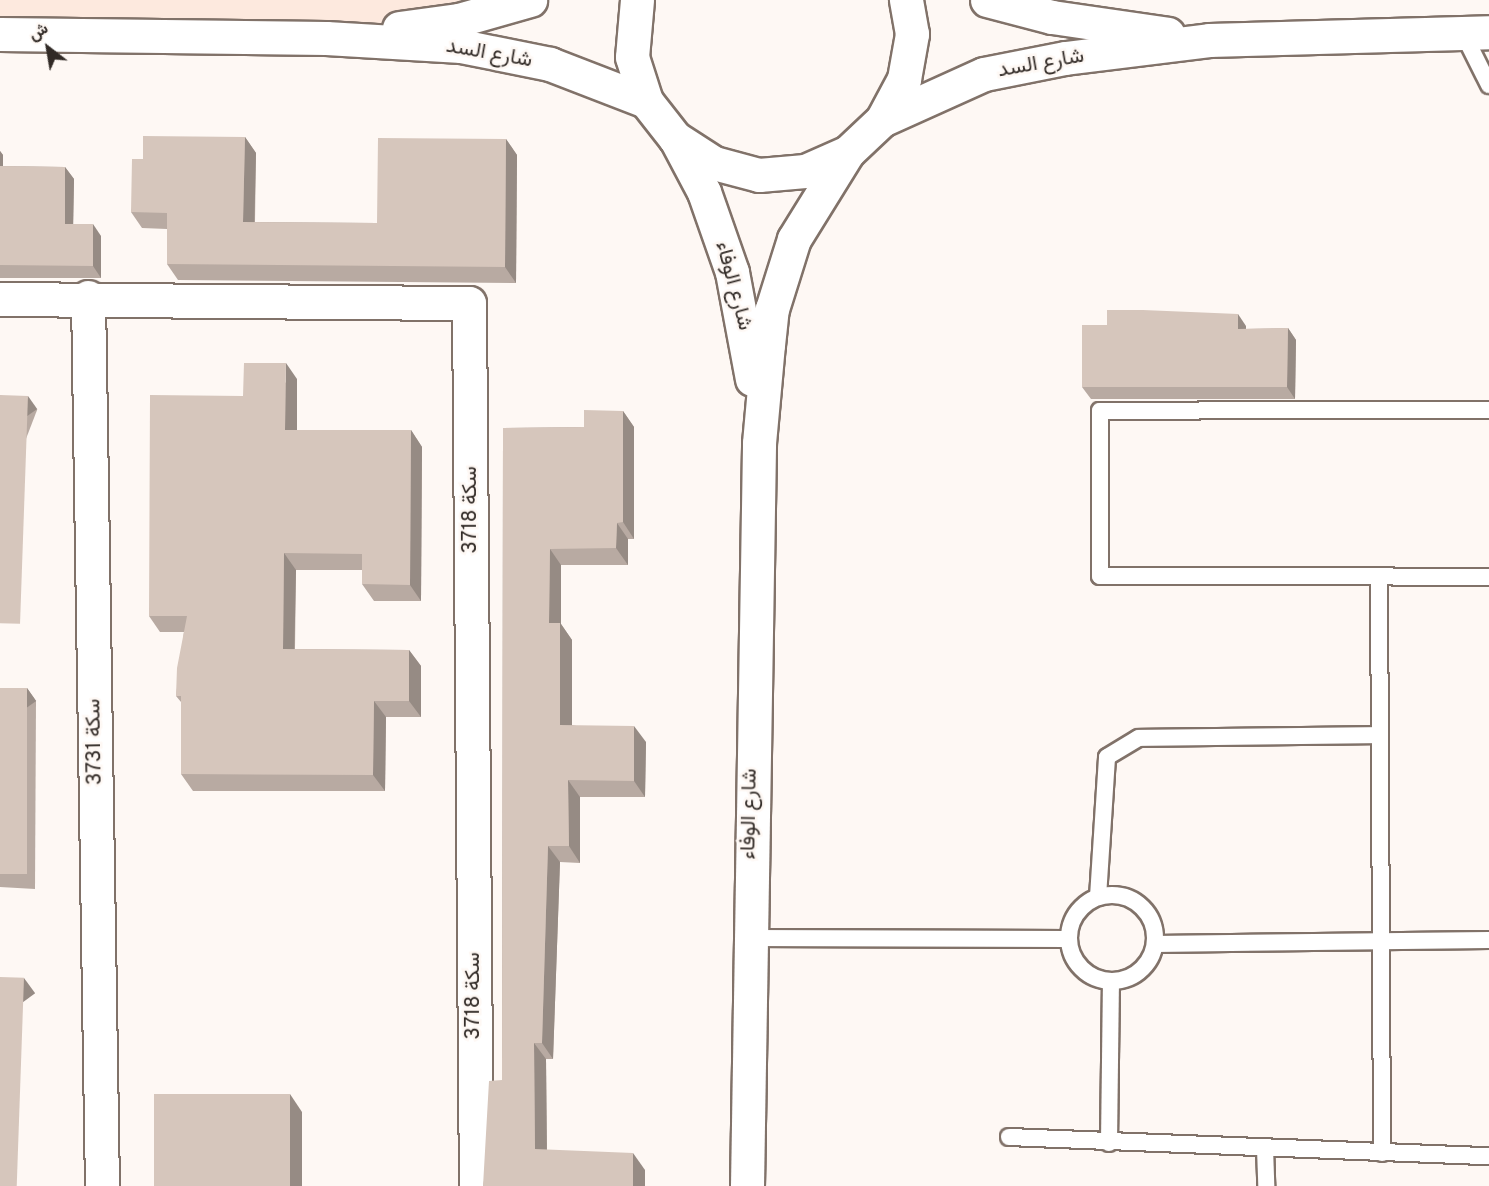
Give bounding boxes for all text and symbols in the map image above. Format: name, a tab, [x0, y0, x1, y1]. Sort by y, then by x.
north arrow	[18, 18, 78, 78]
text: ش	[25, 19, 52, 46]
street label: شارع السد	[444, 34, 534, 74]
street label: شارع السد	[996, 44, 1086, 84]
street label: شارع الوفاء	[709, 239, 757, 333]
street label: سكة 3718	[458, 466, 484, 554]
street label: سكة 3731	[82, 698, 108, 786]
street label: شارع الوفاء	[737, 768, 763, 860]
street label: سكة 3718	[461, 952, 487, 1040]

